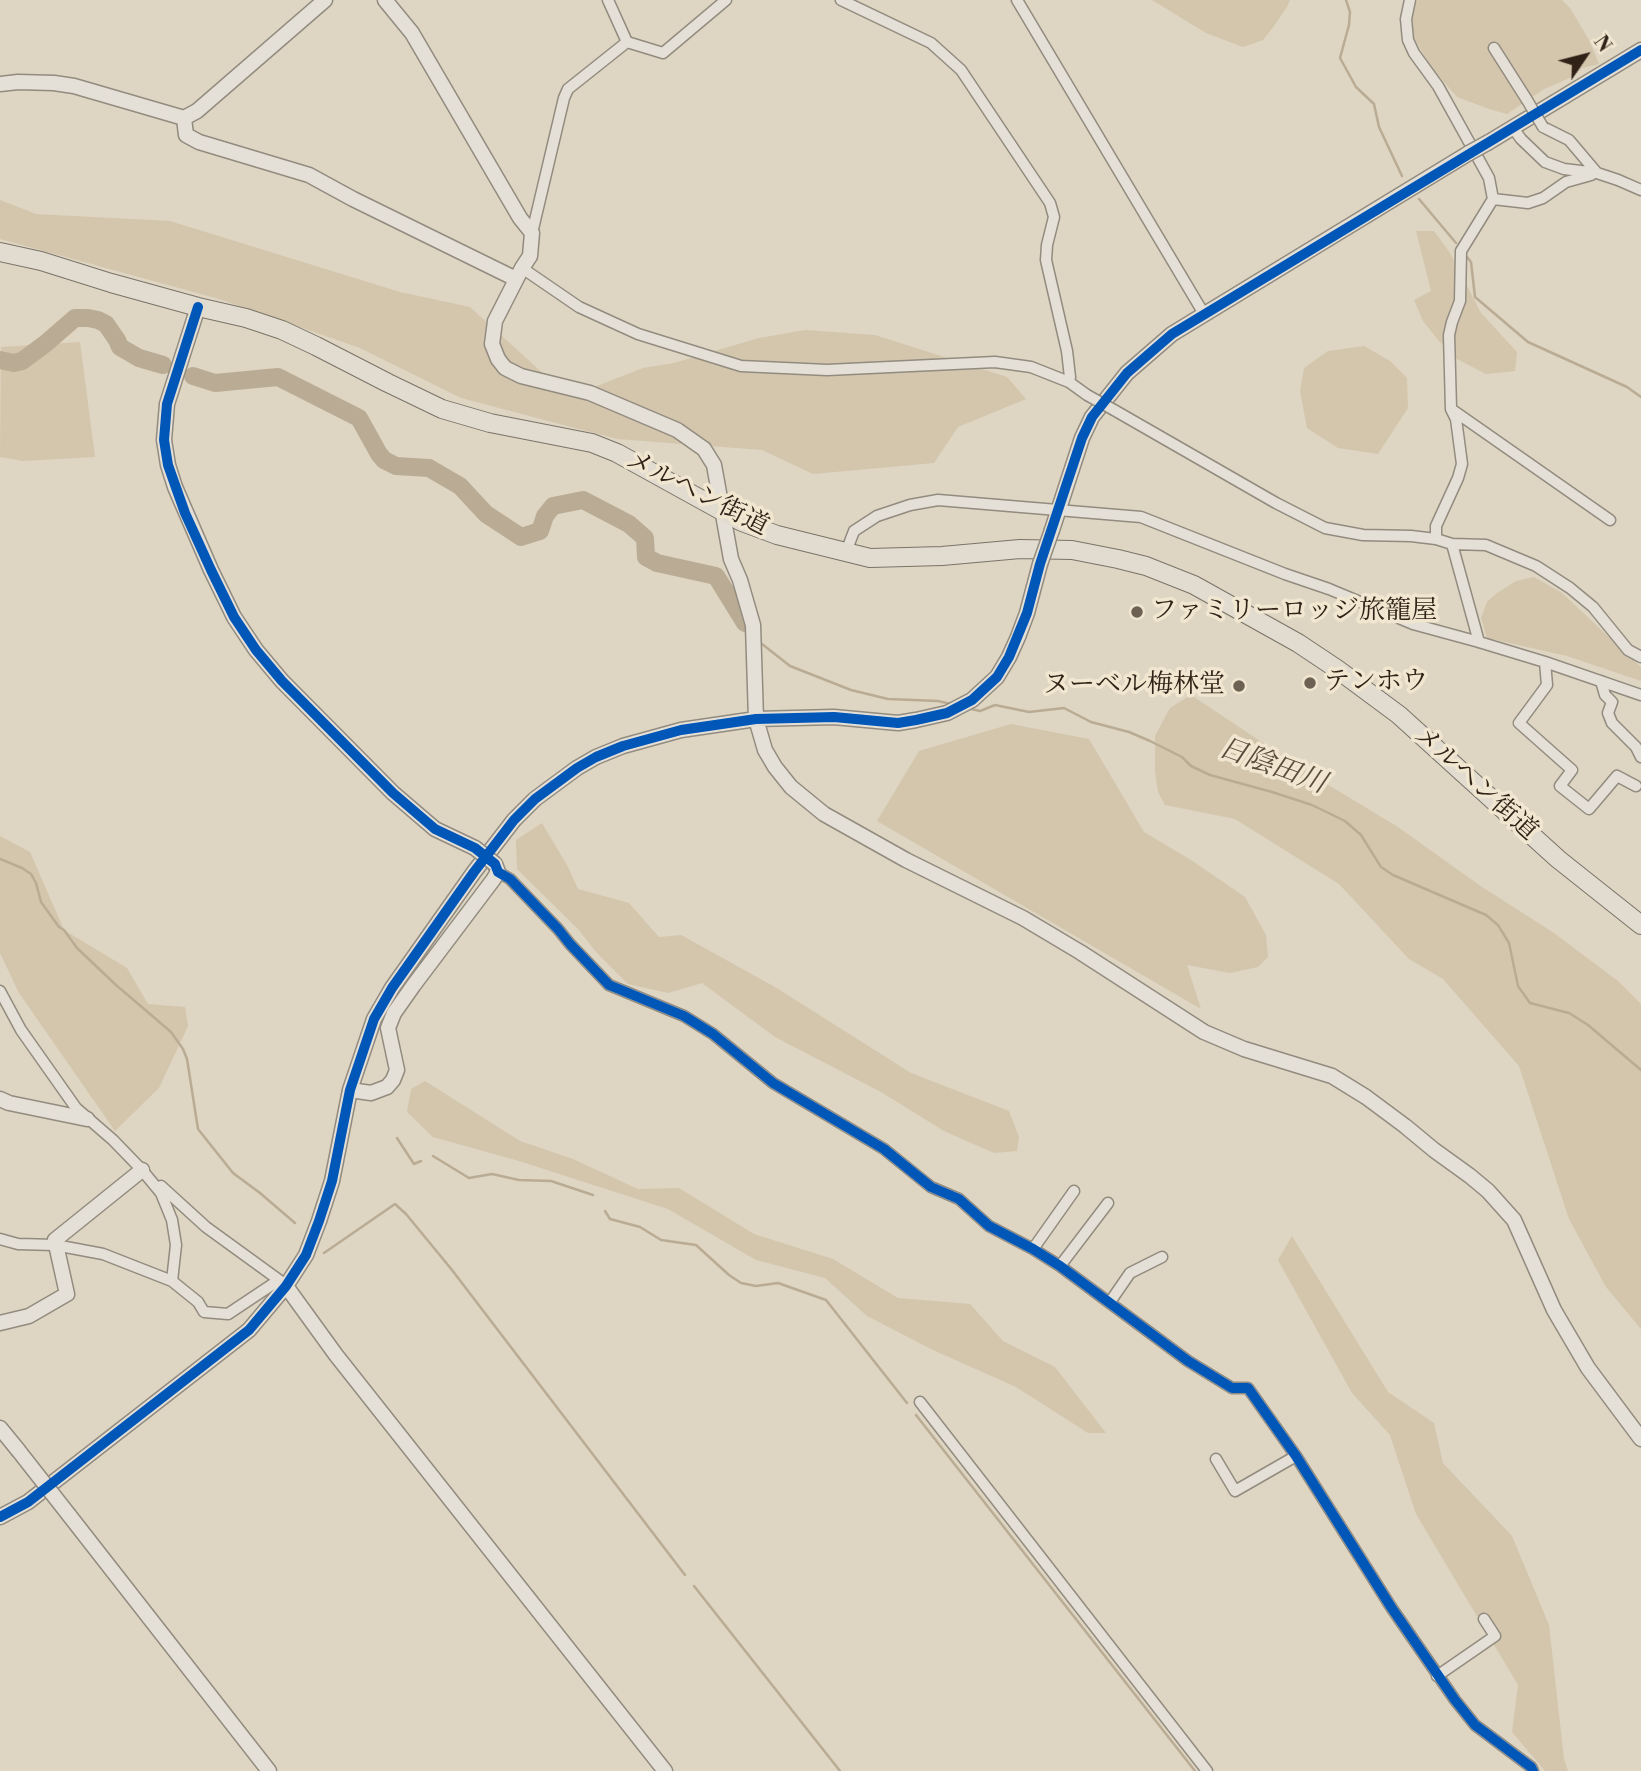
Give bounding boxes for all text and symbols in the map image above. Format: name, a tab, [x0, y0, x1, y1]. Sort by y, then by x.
north arrow	[1550, 21, 1620, 91]
text: N	[1588, 31, 1616, 57]
street label: メルヘン街道	[620, 445, 774, 543]
place label: ファミリーロッジ旅籠屋	[1151, 596, 1437, 628]
marker: ファミリーロッジ旅籠屋	[1129, 604, 1145, 620]
place label: テンホウ	[1324, 667, 1428, 699]
place label: ヌーベル梅林堂	[1043, 670, 1225, 702]
marker: テンホウ	[1302, 675, 1318, 691]
marker: ヌーベル梅林堂	[1231, 678, 1247, 694]
street label: メルヘン街道	[1407, 720, 1543, 848]
water label: 日陰田川	[1214, 732, 1330, 802]

